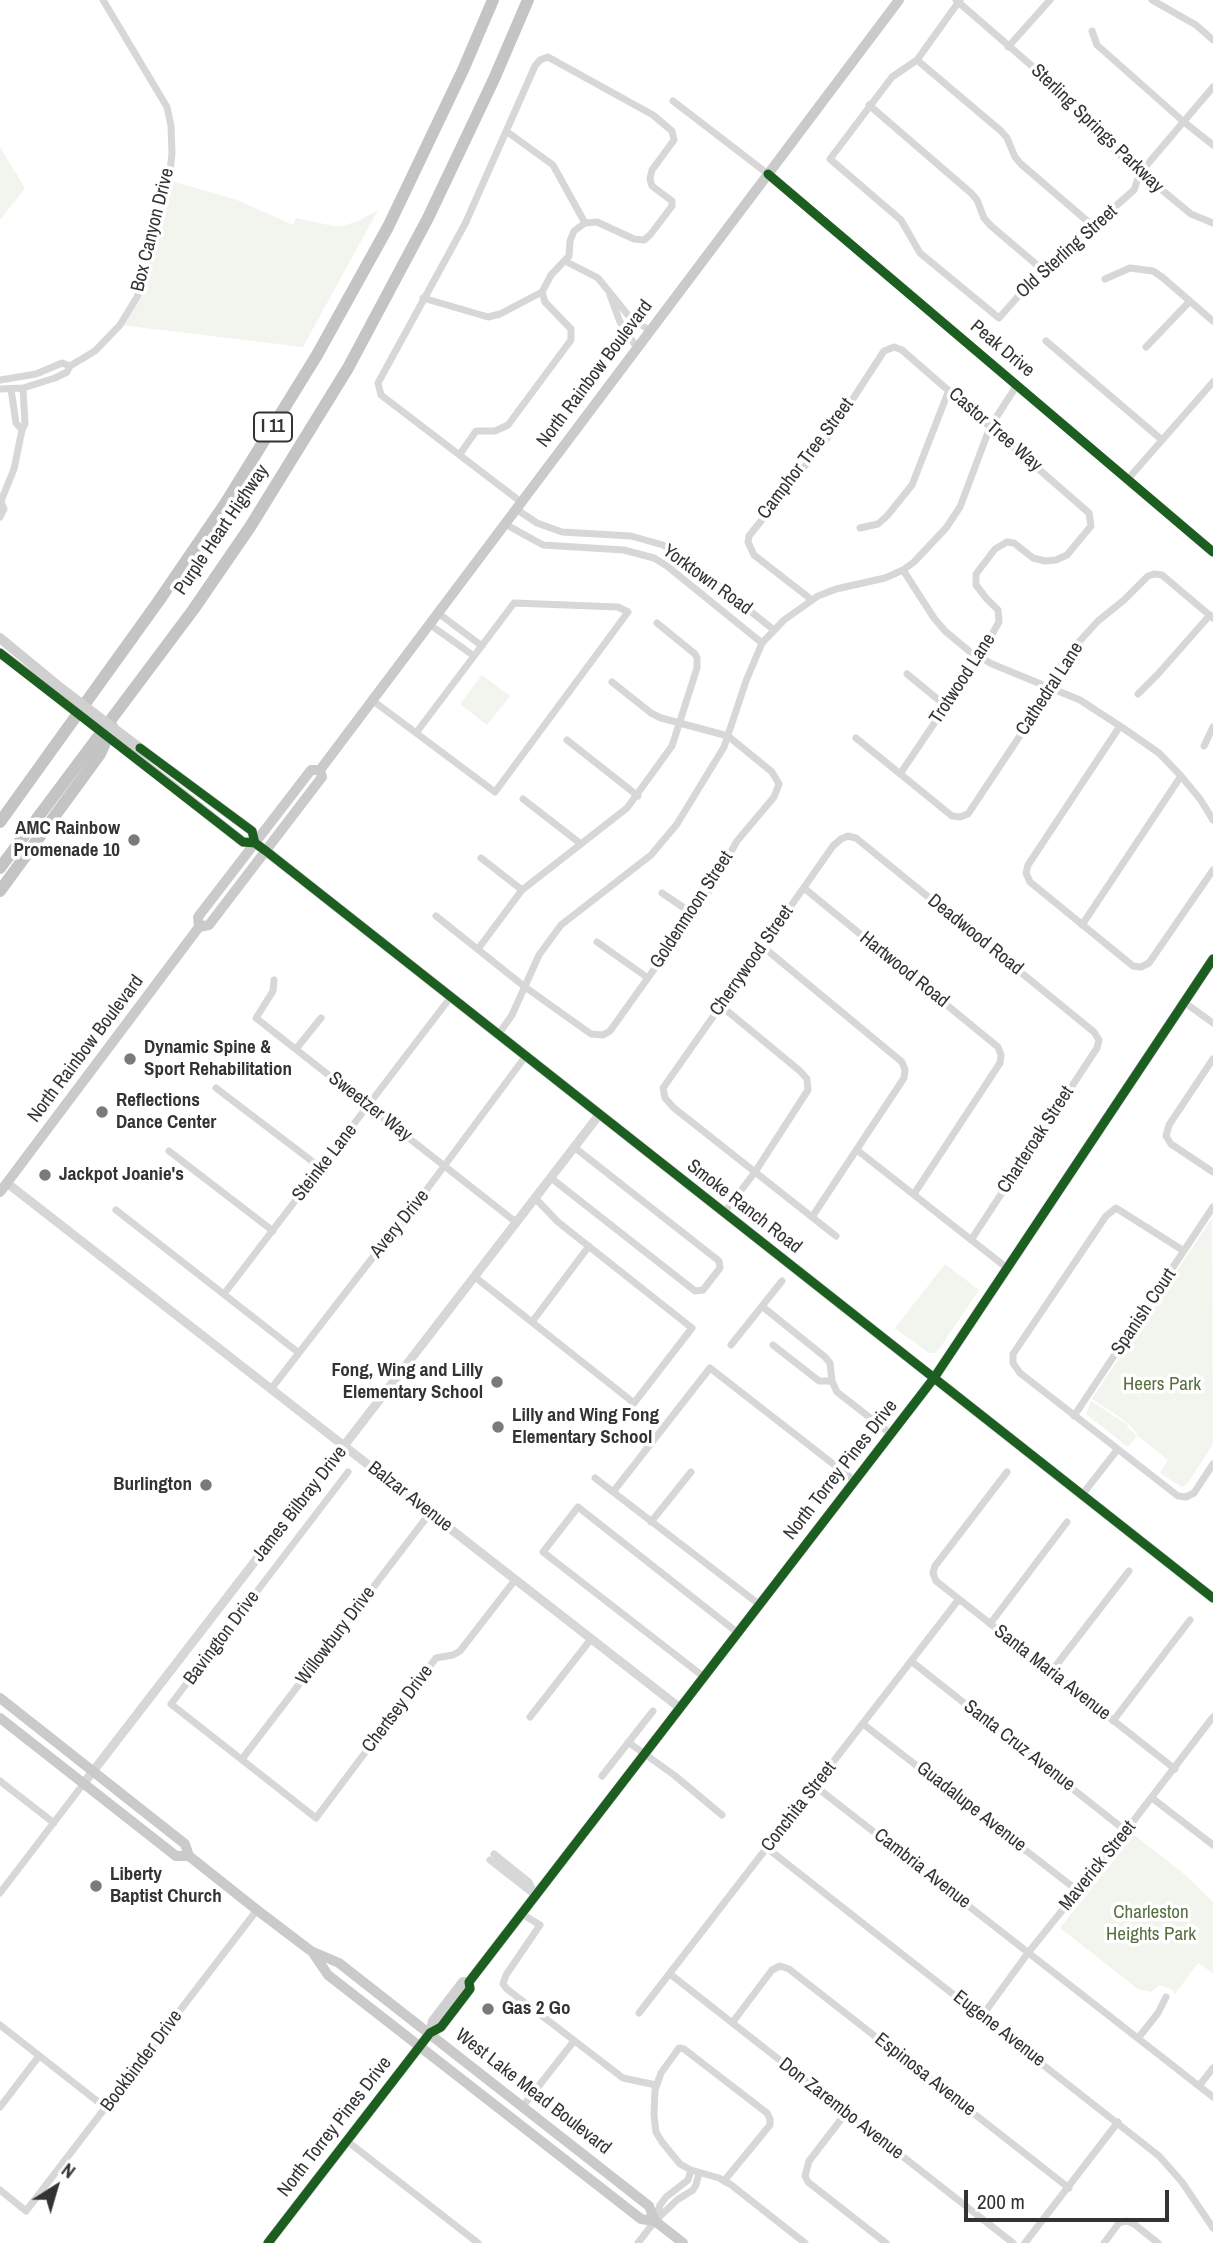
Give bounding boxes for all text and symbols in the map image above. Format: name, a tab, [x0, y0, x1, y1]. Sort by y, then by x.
street label: Sterling Springs Parkway	[1026, 60, 1168, 198]
street label: Box Canyon Drive	[127, 166, 179, 294]
street label: Old Sterling Street	[1012, 201, 1122, 303]
street label: North Rainbow Boulevard	[532, 296, 658, 452]
street label: Peak Drive	[965, 315, 1039, 383]
street label: Castor Tree Way	[944, 383, 1046, 477]
street label: Camphor Tree Street	[753, 394, 859, 524]
road number: I 11	[254, 412, 292, 442]
street label: Purple Heart Highway	[170, 460, 274, 600]
street label: Yorktown Road	[658, 540, 756, 620]
street label: Trotwood Lane	[925, 629, 1001, 729]
street label: Cathedral Lane	[1011, 638, 1089, 740]
place label: AMC Rainbow Promenade 10	[13, 818, 120, 862]
marker: AMC Rainbow Promenade 10	[126, 832, 142, 848]
street label: Goldenmoon Street	[646, 847, 738, 973]
street label: Deadwood Road	[923, 890, 1027, 980]
street label: Cherrywood Street	[705, 901, 799, 1021]
street label: Hartwood Road	[855, 927, 953, 1013]
street label: North Rainbow Boulevard	[23, 971, 149, 1127]
place label: Dynamic Spine & Sport Rehabilitation	[144, 1037, 292, 1081]
marker: Dynamic Spine & Sport Rehabilitation	[122, 1051, 138, 1067]
street label: Sweetzer Way	[324, 1067, 416, 1147]
street label: Charteroak Street	[993, 1082, 1079, 1198]
place label: Reflections Dance Center	[116, 1090, 216, 1134]
marker: Reflections Dance Center	[94, 1104, 110, 1120]
street label: Steinke Lane	[288, 1120, 362, 1206]
street label: Smoke Ranch Road	[682, 1155, 806, 1259]
place label: Jackpot Joanie's	[59, 1164, 184, 1186]
marker: Jackpot Joanie's	[37, 1167, 53, 1183]
street label: Avery Drive	[366, 1185, 434, 1263]
street label: Spanish Court	[1107, 1264, 1181, 1360]
place label: Fong, Wing and Lilly Elementary School	[332, 1360, 483, 1404]
marker: Fong, Wing and Lilly Elementary School	[489, 1374, 505, 1390]
park label: Heers Park	[1123, 1374, 1201, 1396]
street label: North Torrey Pines Drive	[779, 1395, 903, 1545]
place label: Lilly and Wing Fong Elementary School	[512, 1405, 659, 1449]
marker: Lilly and Wing Fong Elementary School	[490, 1419, 506, 1435]
street label: James Bilbray Drive	[248, 1442, 352, 1566]
street label: Balzar Avenue	[363, 1457, 457, 1537]
place label: Burlington	[113, 1474, 192, 1496]
marker: Burlington	[198, 1477, 214, 1493]
street label: Willowbury Drive	[291, 1582, 381, 1690]
street label: Bavington Drive	[179, 1587, 265, 1689]
street label: Santa Maria Avenue	[989, 1620, 1115, 1726]
street label: Chertsey Drive	[358, 1661, 438, 1757]
street label: Santa Cruz Avenue	[959, 1696, 1079, 1796]
street label: Conchita Street	[757, 1757, 841, 1857]
street label: Guadalupe Avenue	[912, 1757, 1030, 1857]
street label: Maverick Street	[1055, 1816, 1141, 1916]
street label: Cambria Avenue	[869, 1824, 975, 1914]
place label: Liberty Baptist Church	[110, 1864, 222, 1908]
marker: Liberty Baptist Church	[88, 1878, 104, 1894]
park label: Charleston Heights Park	[1106, 1902, 1196, 1946]
street label: Eugene Avenue	[948, 1986, 1050, 2072]
place label: Gas 2 Go	[502, 1998, 570, 2020]
marker: Gas 2 Go	[480, 2001, 496, 2017]
street label: Bookbinder Drive	[96, 2006, 188, 2116]
street label: West Lake Mead Boulevard	[451, 2024, 615, 2160]
street label: Espinosa Avenue	[870, 2029, 980, 2121]
street label: North Torrey Pines Drive	[273, 2052, 397, 2202]
street label: Don Zarembo Avenue	[774, 2053, 908, 2165]
north arrow	[21, 2152, 91, 2222]
text: N	[56, 2156, 81, 2184]
scale bar	[968, 2176, 1173, 2220]
text: 200 m	[977, 2187, 1025, 2216]

